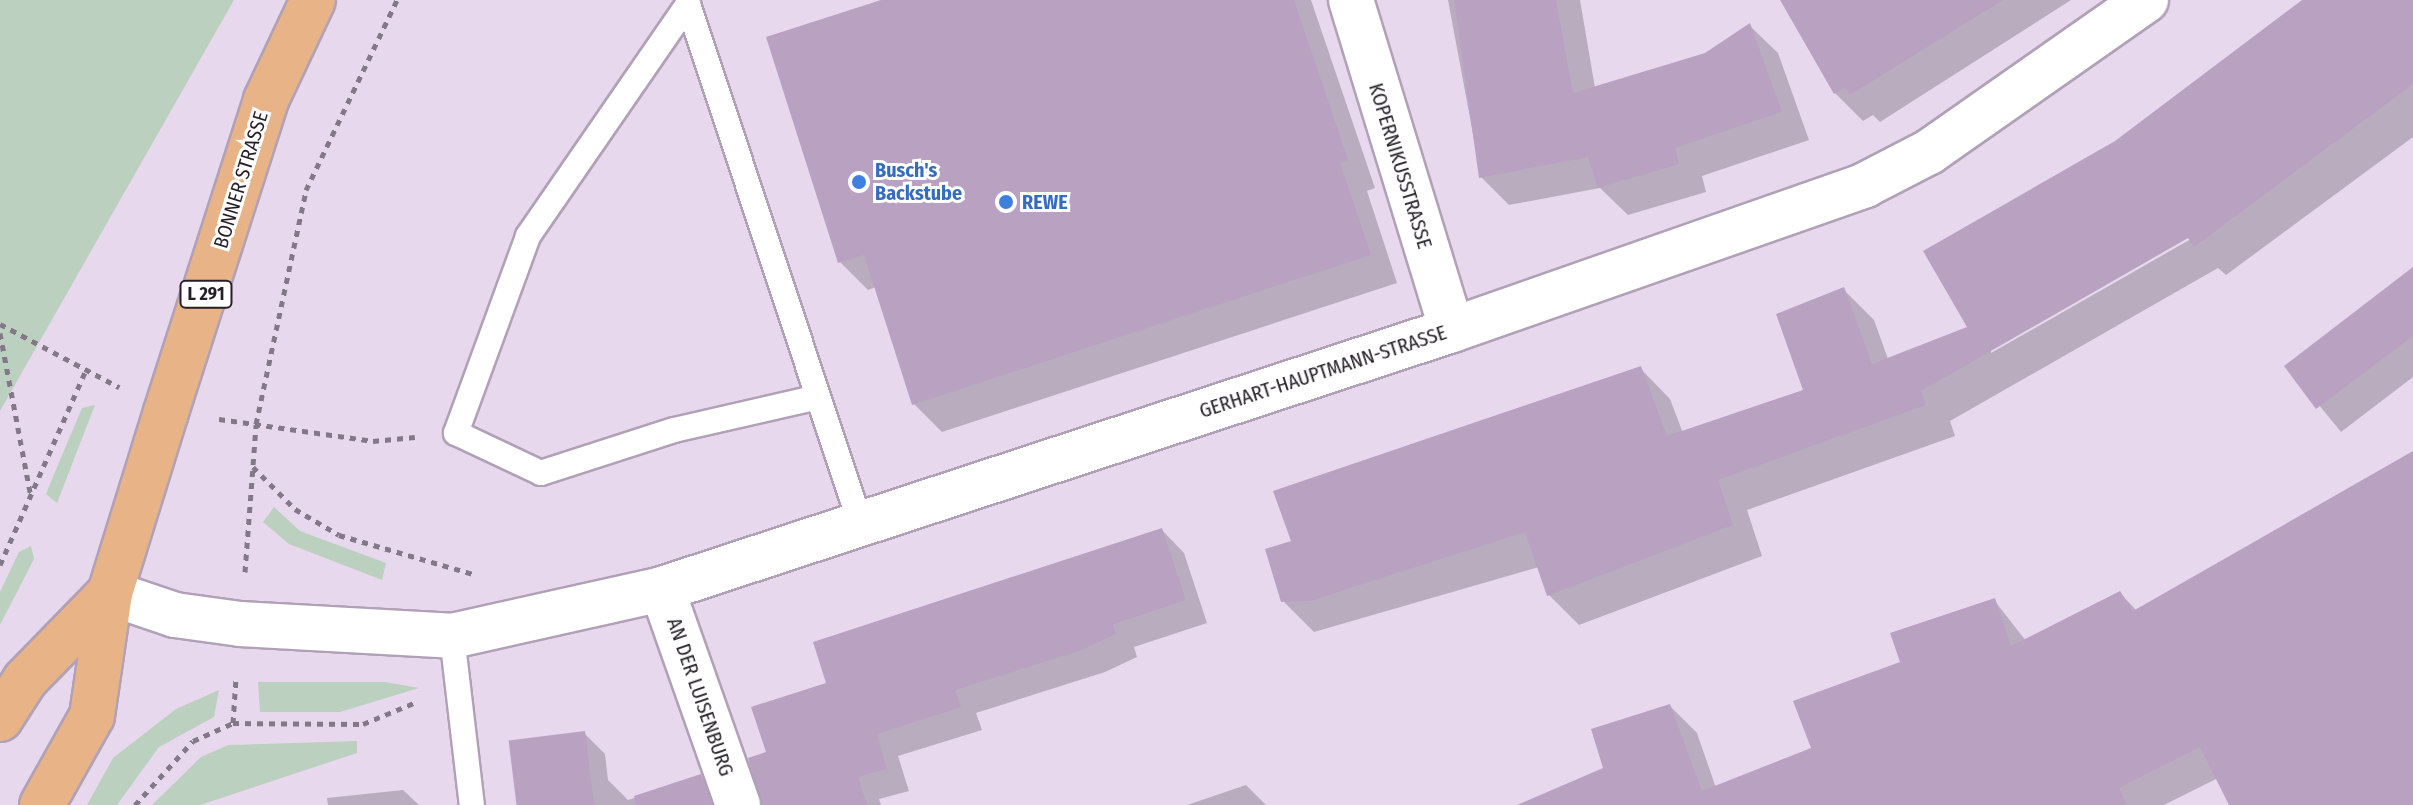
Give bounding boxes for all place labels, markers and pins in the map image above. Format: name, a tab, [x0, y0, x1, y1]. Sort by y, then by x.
place label: Busch's Backstube	[875, 158, 962, 205]
marker: Busch's Backstube	[850, 173, 868, 191]
place label: REWE	[1022, 190, 1068, 214]
marker: REWE	[997, 193, 1015, 211]

